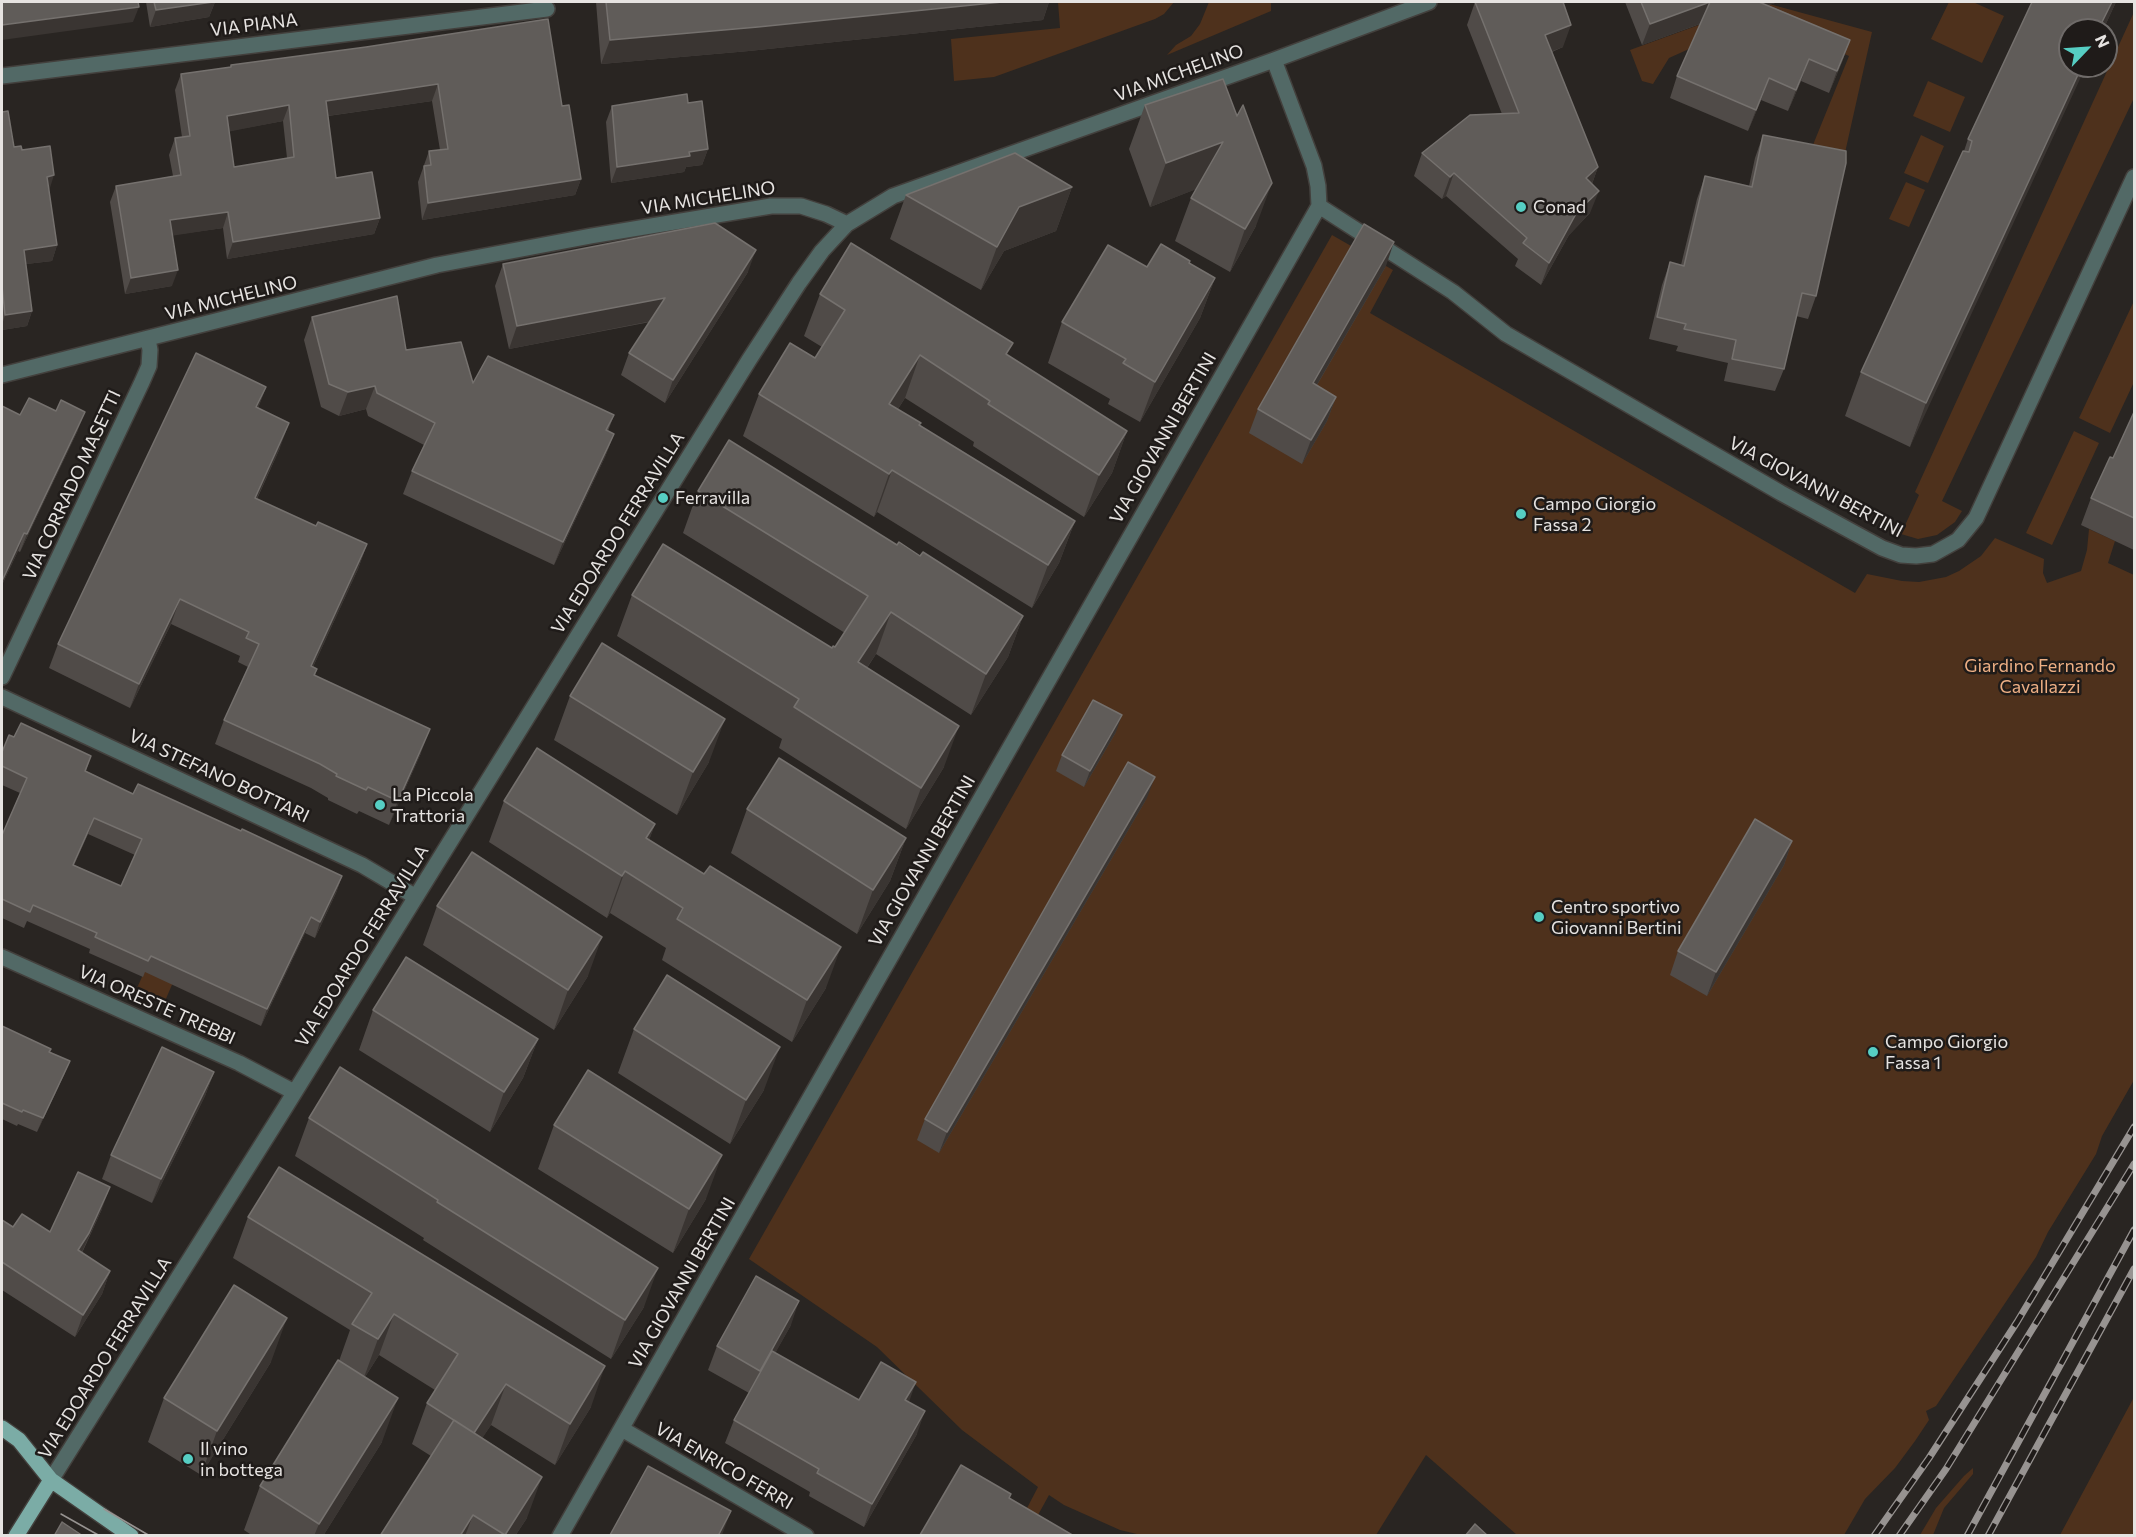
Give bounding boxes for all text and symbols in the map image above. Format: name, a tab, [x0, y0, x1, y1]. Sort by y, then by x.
street label: VIA PIANA	[209, 9, 299, 41]
north arrow	[2058, 18, 2118, 78]
text: N	[2092, 32, 2114, 50]
street label: VIA MICHELINO	[1112, 40, 1246, 106]
street label: VIA MICHELINO	[639, 177, 777, 219]
place label: Conad	[1533, 196, 1586, 218]
marker: Conad	[1514, 200, 1528, 214]
street label: VIA MICHELINO	[163, 271, 299, 325]
street label: VIA GIOVANNI BERTINI	[1105, 349, 1221, 527]
street label: VIA CORRADO MASETTI	[18, 387, 126, 583]
street label: VIA EDOARDO FERRAVILLA	[547, 428, 689, 638]
street label: VIA GIOVANNI BERTINI	[1725, 432, 1907, 542]
place label: Ferravilla	[675, 487, 750, 509]
marker: Ferravilla	[656, 491, 670, 505]
place label: Campo Giorgio Fassa 2	[1533, 493, 1656, 536]
marker: Campo Giorgio Fassa 2	[1514, 507, 1528, 521]
park label: Giardino Fernando Cavallazzi	[1964, 655, 2116, 698]
street label: VIA STEFANO BOTTARI	[125, 725, 313, 827]
street label: VIA GIOVANNI BERTINI	[864, 772, 980, 950]
place label: La Piccola Trattoria	[392, 784, 474, 826]
marker: La Piccola Trattoria	[373, 798, 387, 812]
street label: VIA EDOARDO FERRAVILLA	[291, 841, 433, 1051]
place label: Centro sportivo Giovanni Bertini	[1551, 896, 1682, 938]
marker: Centro sportivo Giovanni Bertini	[1532, 910, 1546, 924]
street label: VIA ORESTE TREBBI	[75, 961, 239, 1049]
place label: Campo Giorgio Fassa 1	[1885, 1031, 2008, 1074]
marker: Campo Giorgio Fassa 1	[1866, 1045, 1880, 1059]
street label: VIA GIOVANNI BERTINI	[624, 1194, 740, 1372]
street label: VIA EDOARDO FERRAVILLA	[34, 1253, 176, 1463]
street label: VIA ENRICO FERRI	[651, 1418, 797, 1514]
place label: Il vino in bottega	[200, 1438, 283, 1480]
marker: Il vino in bottega	[181, 1452, 195, 1466]

